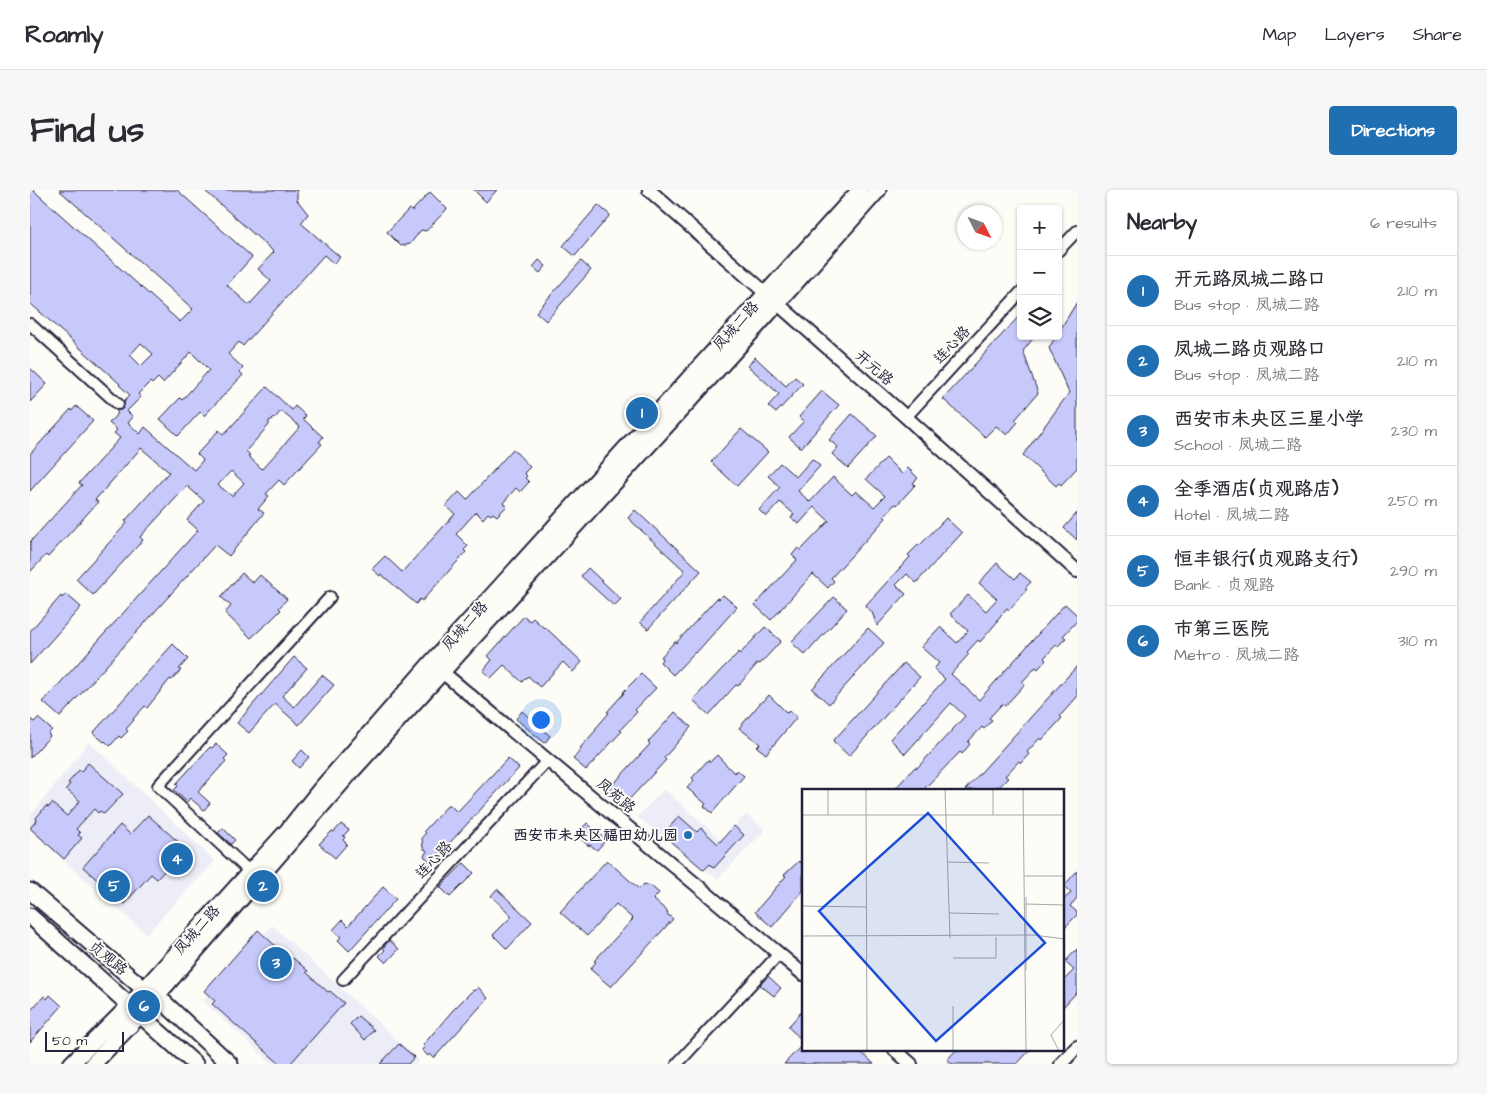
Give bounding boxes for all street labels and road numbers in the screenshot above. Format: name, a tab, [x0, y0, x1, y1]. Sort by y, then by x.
street label: 凤城二路	[708, 297, 764, 355]
street label: 连心路	[929, 321, 975, 369]
street label: 开元路	[850, 345, 898, 391]
street label: 凤城二路	[437, 597, 493, 655]
street label: 凤苑路	[592, 773, 640, 819]
street label: 连心路	[411, 836, 457, 884]
street label: 凤城二路	[169, 901, 225, 959]
street label: 贞观路	[84, 935, 132, 981]

